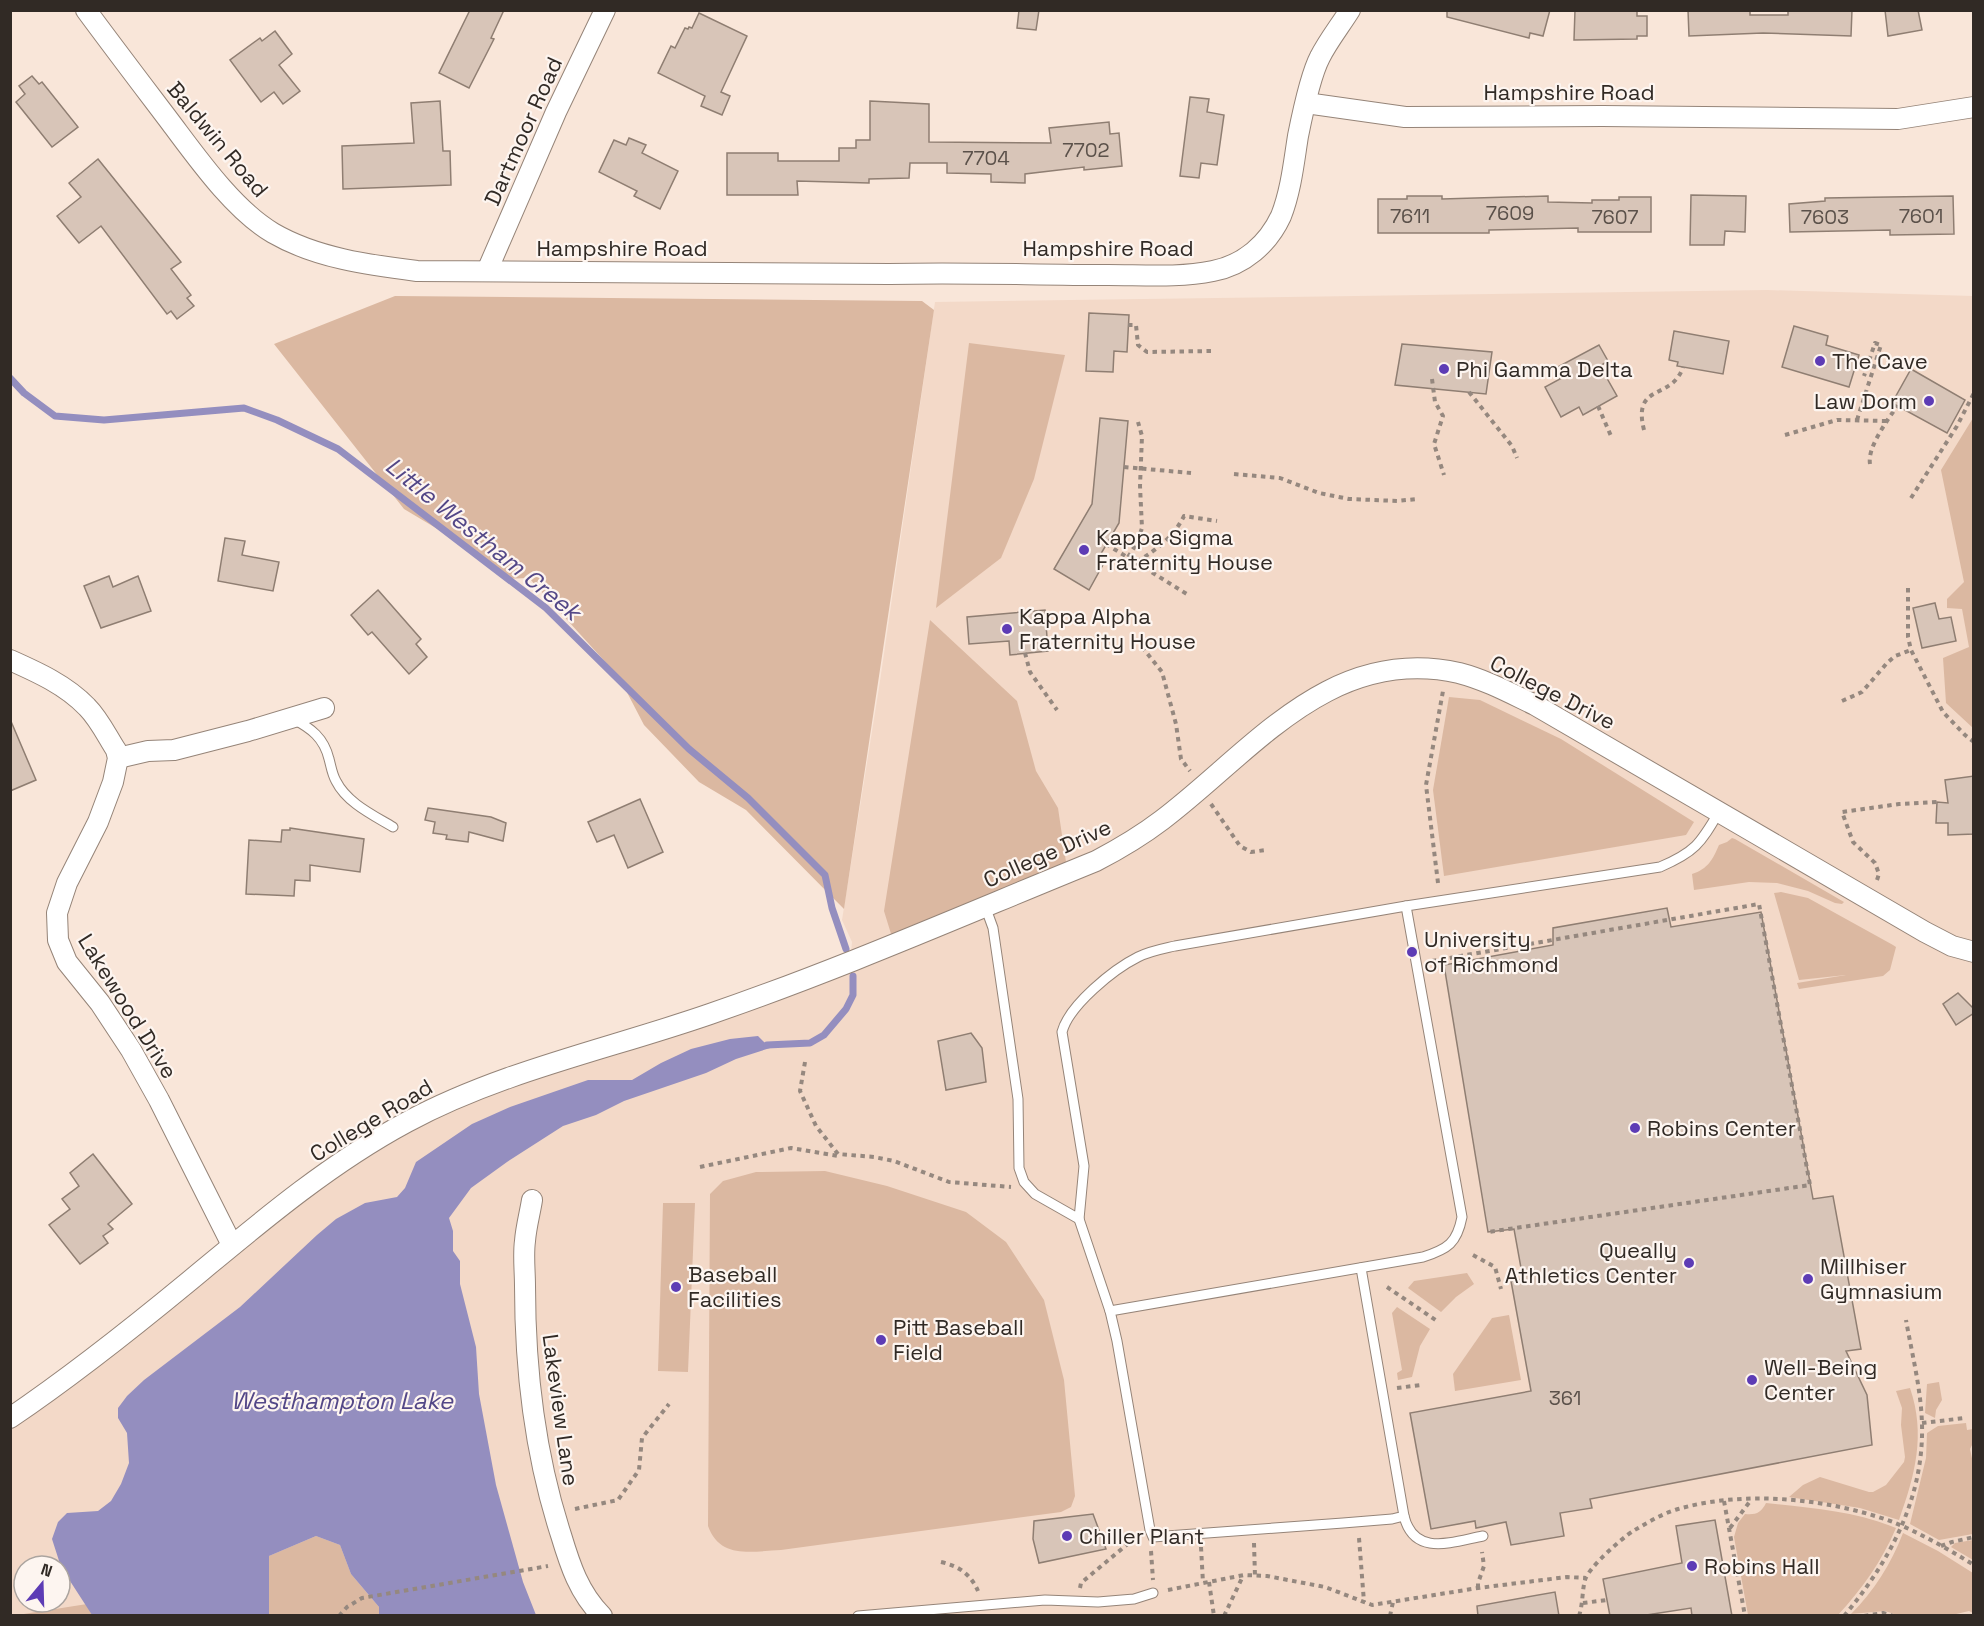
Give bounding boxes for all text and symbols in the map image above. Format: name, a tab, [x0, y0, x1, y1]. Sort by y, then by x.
street label: Dartmoor Road	[478, 52, 568, 210]
street label: Baldwin Road	[161, 75, 275, 203]
street label: Hampshire Road	[1483, 78, 1655, 106]
house number: 7702	[1062, 137, 1110, 163]
house number: 7704	[962, 145, 1010, 171]
house number: 7609	[1486, 200, 1534, 226]
house number: 7611	[1390, 203, 1430, 229]
house number: 7601	[1899, 203, 1943, 229]
house number: 7607	[1591, 204, 1639, 230]
house number: 7603	[1801, 204, 1849, 230]
street label: Hampshire Road	[536, 234, 708, 262]
street label: Hampshire Road	[1022, 234, 1194, 262]
place label: The Cave	[1832, 347, 1928, 375]
marker: The Cave	[1813, 354, 1827, 368]
place label: Phi Gamma Delta	[1456, 355, 1633, 383]
marker: Phi Gamma Delta	[1437, 362, 1451, 376]
place label: Law Dorm	[1814, 387, 1917, 415]
marker: Law Dorm	[1922, 394, 1936, 408]
water label: Little Westham Creek	[379, 450, 590, 629]
place label: Kappa Sigma Fraternity House	[1096, 523, 1273, 576]
marker: Kappa Sigma Fraternity House	[1077, 543, 1091, 557]
place label: Kappa Alpha Fraternity House	[1019, 602, 1196, 655]
marker: Kappa Alpha Fraternity House	[1000, 622, 1014, 636]
street label: College Drive	[1486, 648, 1620, 736]
street label: College Drive	[979, 812, 1115, 894]
place label: University of Richmond	[1424, 925, 1559, 978]
street label: Lakewood Drive	[72, 928, 184, 1084]
marker: University of Richmond	[1405, 945, 1419, 959]
street label: College Road	[305, 1072, 437, 1168]
place label: Robins Center	[1647, 1114, 1796, 1142]
marker: Robins Center	[1628, 1121, 1642, 1135]
place label: Queally Athletics Center	[1505, 1236, 1677, 1289]
place label: Millhiser Gymnasium	[1820, 1252, 1942, 1305]
marker: Queally Athletics Center	[1682, 1256, 1696, 1270]
place label: Baseball Facilities	[688, 1260, 782, 1313]
marker: Millhiser Gymnasium	[1801, 1272, 1815, 1286]
marker: Baseball Facilities	[669, 1280, 683, 1294]
place label: Pitt Baseball Field	[893, 1313, 1024, 1366]
street label: Lakeview Lane	[536, 1332, 586, 1488]
marker: Pitt Baseball Field	[874, 1333, 888, 1347]
place label: Well-Being Center	[1764, 1353, 1877, 1406]
marker: Well-Being Center	[1745, 1373, 1759, 1387]
water label: Westhampton Lake	[231, 1385, 454, 1416]
house number: 361	[1549, 1385, 1581, 1411]
place label: Chiller Plant	[1079, 1522, 1204, 1550]
marker: Chiller Plant	[1060, 1529, 1074, 1543]
place label: Robins Hall	[1704, 1552, 1820, 1580]
north arrow	[12, 1554, 72, 1614]
text: N	[38, 1559, 55, 1582]
marker: Robins Hall	[1685, 1559, 1699, 1573]

